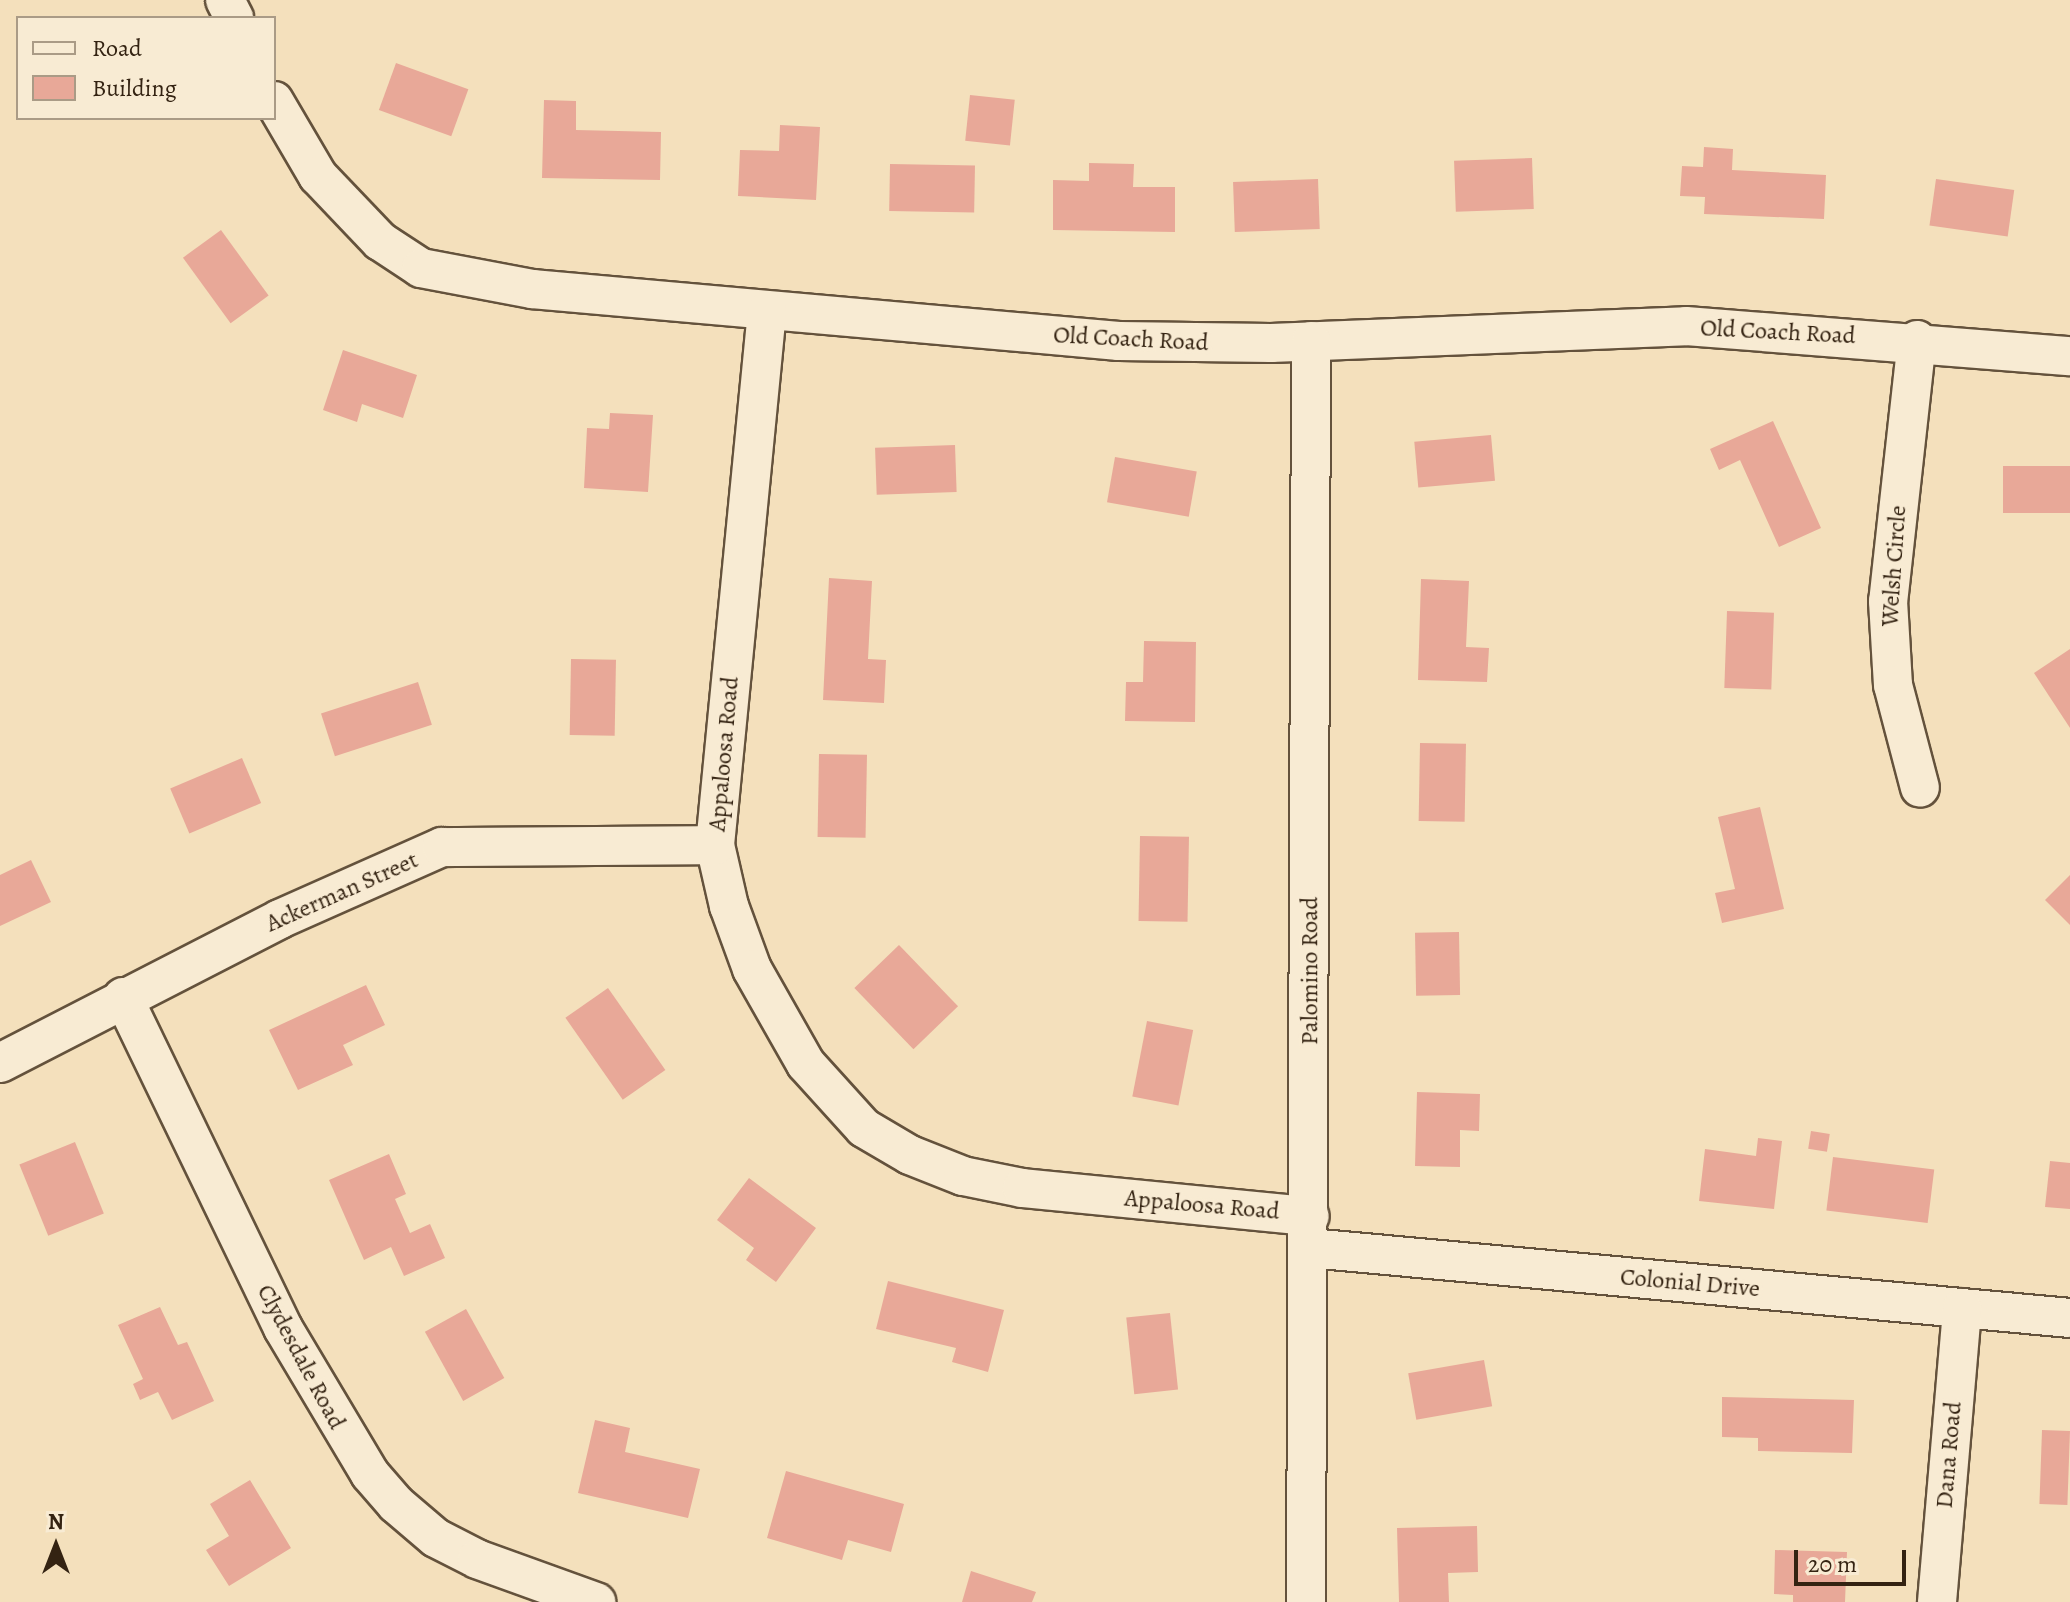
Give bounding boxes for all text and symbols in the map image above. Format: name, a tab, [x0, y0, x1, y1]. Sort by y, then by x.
legend	[16, 16, 276, 120]
text: Road	[92, 32, 142, 64]
text: Building	[92, 72, 177, 104]
street label: Old Coach Road	[1700, 314, 1856, 350]
street label: Old Coach Road	[1053, 321, 1209, 357]
street label: Welsh Circle	[1875, 504, 1913, 628]
street label: Appaloosa Road	[703, 675, 745, 833]
street label: Ackerman Street	[262, 846, 422, 938]
street label: Palomino Road	[1296, 897, 1324, 1045]
street label: Appaloosa Road	[1123, 1184, 1281, 1226]
street label: Colonial Drive	[1619, 1263, 1761, 1303]
street label: Clydesdale Road	[251, 1280, 351, 1434]
street label: Dana Road	[1930, 1400, 1968, 1510]
north arrow	[16, 1506, 96, 1586]
text: N	[48, 1507, 64, 1537]
scale bar	[1798, 1534, 1910, 1584]
text: 20 m	[1808, 1548, 1857, 1580]

